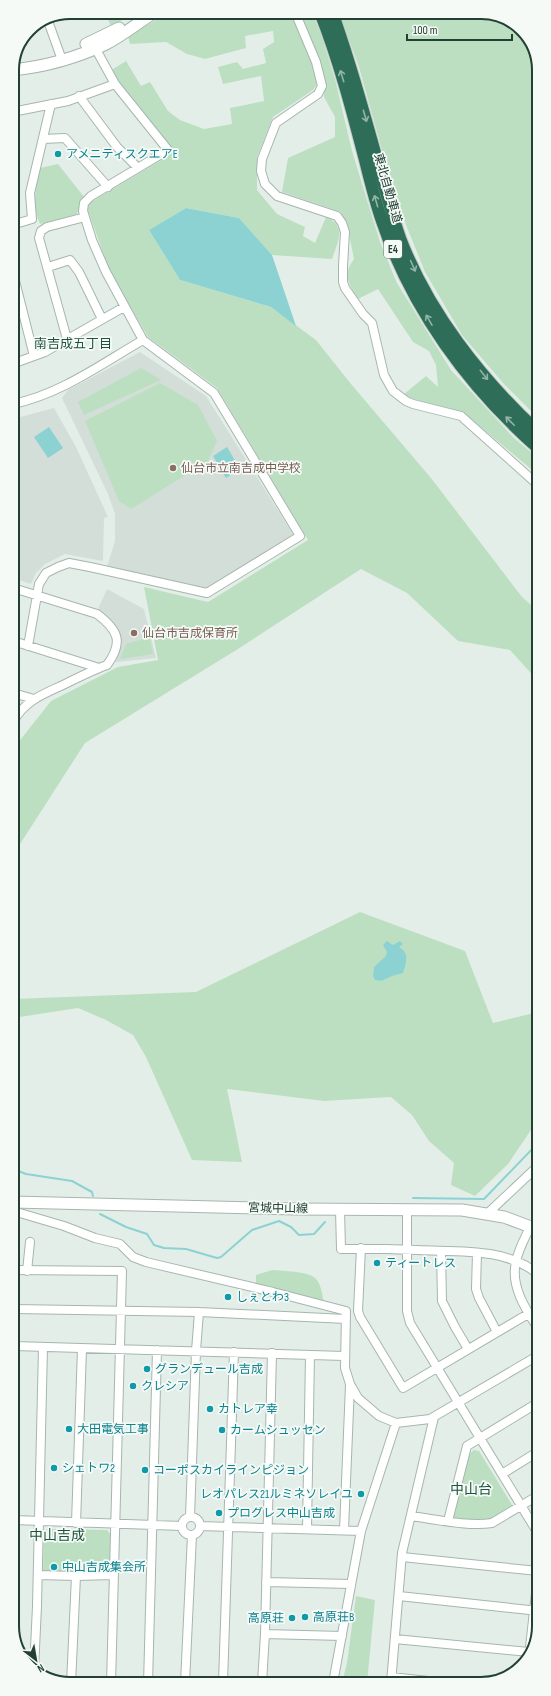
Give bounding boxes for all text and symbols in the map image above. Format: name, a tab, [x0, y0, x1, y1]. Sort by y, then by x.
scale bar	[407, 16, 512, 42]
text: 100 m	[413, 23, 438, 38]
one-way arrow	[338, 69, 345, 82]
one-way arrow	[362, 109, 369, 122]
place label: アメニティスクエアE	[66, 147, 178, 162]
marker: アメニティスクエアE	[53, 149, 63, 159]
street label: 東北自動車道	[370, 151, 405, 225]
one-way arrow	[372, 195, 379, 208]
road number: E4	[384, 240, 402, 258]
one-way arrow	[410, 260, 417, 272]
one-way arrow	[424, 314, 432, 326]
district label: 南吉成五丁目	[34, 336, 112, 352]
one-way arrow	[479, 369, 488, 380]
one-way arrow	[505, 416, 515, 426]
place label: 仙台市立南吉成中学校	[181, 461, 301, 476]
marker: 仙台市立南吉成中学校	[168, 463, 178, 473]
place label: 仙台市吉成保育所	[142, 626, 238, 641]
marker: 仙台市吉成保育所	[129, 628, 139, 638]
street label: 宮城中山線	[248, 1200, 308, 1217]
place label: ティートレス	[385, 1256, 456, 1271]
marker: ティートレス	[372, 1258, 382, 1268]
place label: しぇとわ3	[236, 1290, 289, 1305]
marker: しぇとわ3	[223, 1292, 233, 1302]
place label: グランデュール吉成	[155, 1362, 263, 1377]
marker: グランデュール吉成	[142, 1364, 152, 1374]
place label: クレシア	[141, 1379, 189, 1394]
marker: クレシア	[128, 1381, 138, 1391]
place label: カトレア幸	[218, 1402, 278, 1417]
marker: カトレア幸	[205, 1404, 215, 1414]
place label: 大田電気工事	[77, 1422, 149, 1437]
place label: カームシュッセン	[230, 1423, 326, 1438]
marker: 大田電気工事	[64, 1424, 74, 1434]
marker: カームシュッセン	[217, 1425, 227, 1435]
place label: シェトワ2	[62, 1461, 115, 1476]
marker: シェトワ2	[49, 1463, 59, 1473]
place label: コーポスカイラインピジョン	[153, 1463, 309, 1478]
marker: コーポスカイラインピジョン	[140, 1465, 150, 1475]
district label: 中山台	[450, 1481, 492, 1498]
place label: レオパレス21ルミネソレイユ	[200, 1487, 353, 1502]
marker: レオパレス21ルミネソレイユ	[356, 1489, 366, 1499]
place label: プログレス中山吉成	[227, 1506, 335, 1521]
marker: プログレス中山吉成	[214, 1508, 224, 1518]
district label: 中山吉成	[29, 1527, 85, 1544]
place label: 中山吉成集会所	[62, 1560, 146, 1575]
marker: 中山吉成集会所	[49, 1562, 59, 1572]
place label: 高原荘B	[313, 1610, 354, 1625]
place label: 高原荘	[248, 1611, 284, 1626]
marker: 高原荘B	[300, 1612, 310, 1622]
marker: 高原荘	[287, 1613, 297, 1623]
north arrow	[16, 1640, 56, 1680]
text: N	[35, 1661, 47, 1675]

